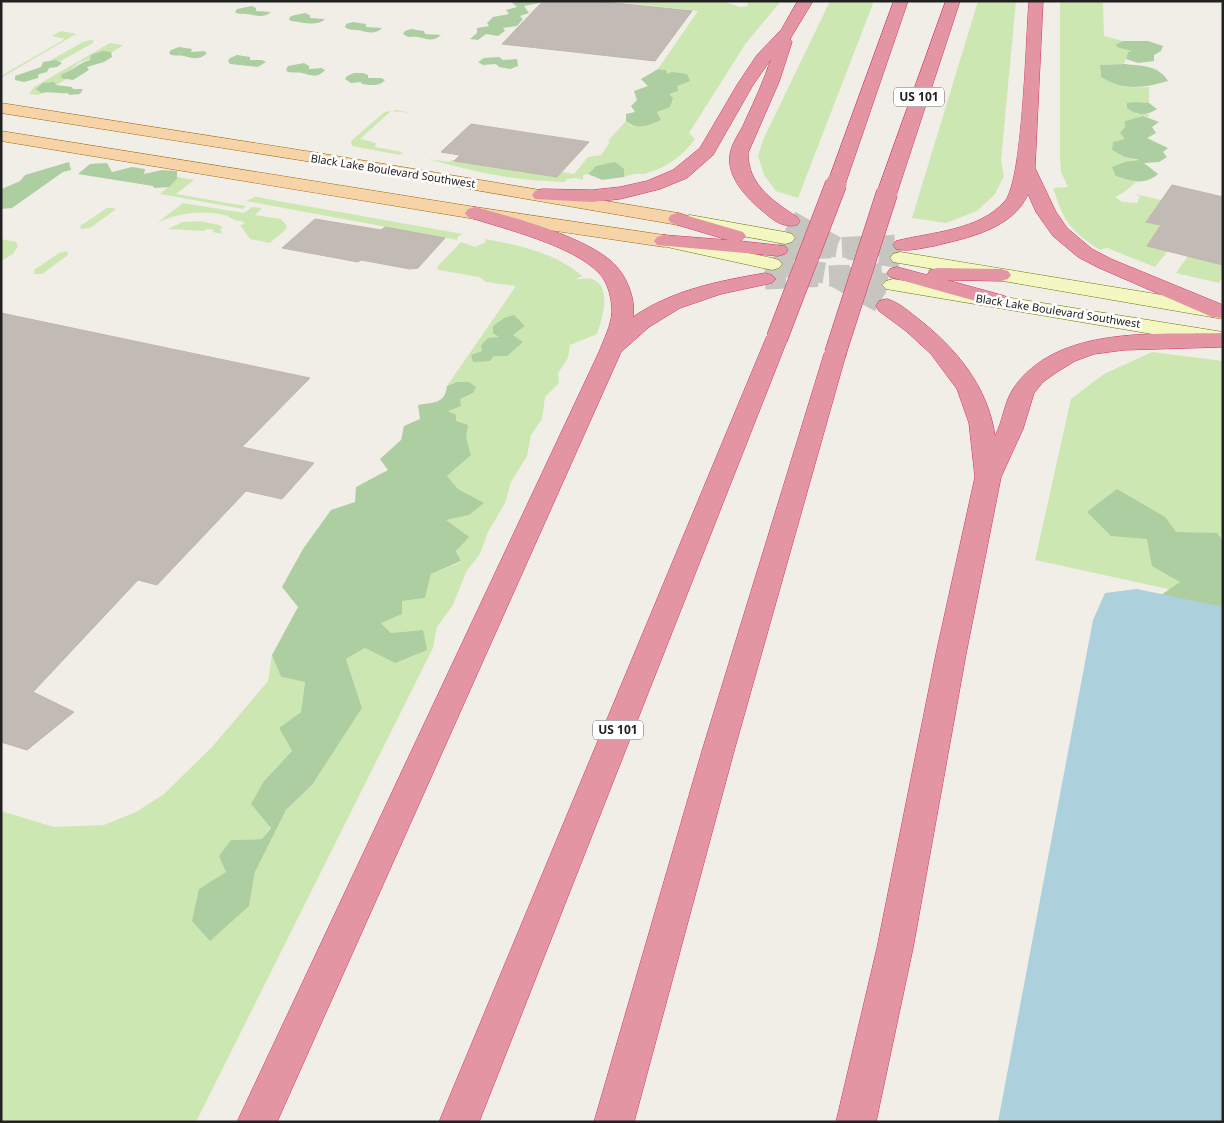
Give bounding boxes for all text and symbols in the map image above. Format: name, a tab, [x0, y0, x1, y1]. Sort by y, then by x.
road number: US 101	[894, 88, 944, 106]
street label: Black Lake Boulevard Southwest	[310, 150, 477, 191]
street label: Black Lake Boulevard Southwest	[975, 290, 1142, 331]
road number: US 101	[593, 720, 643, 740]

